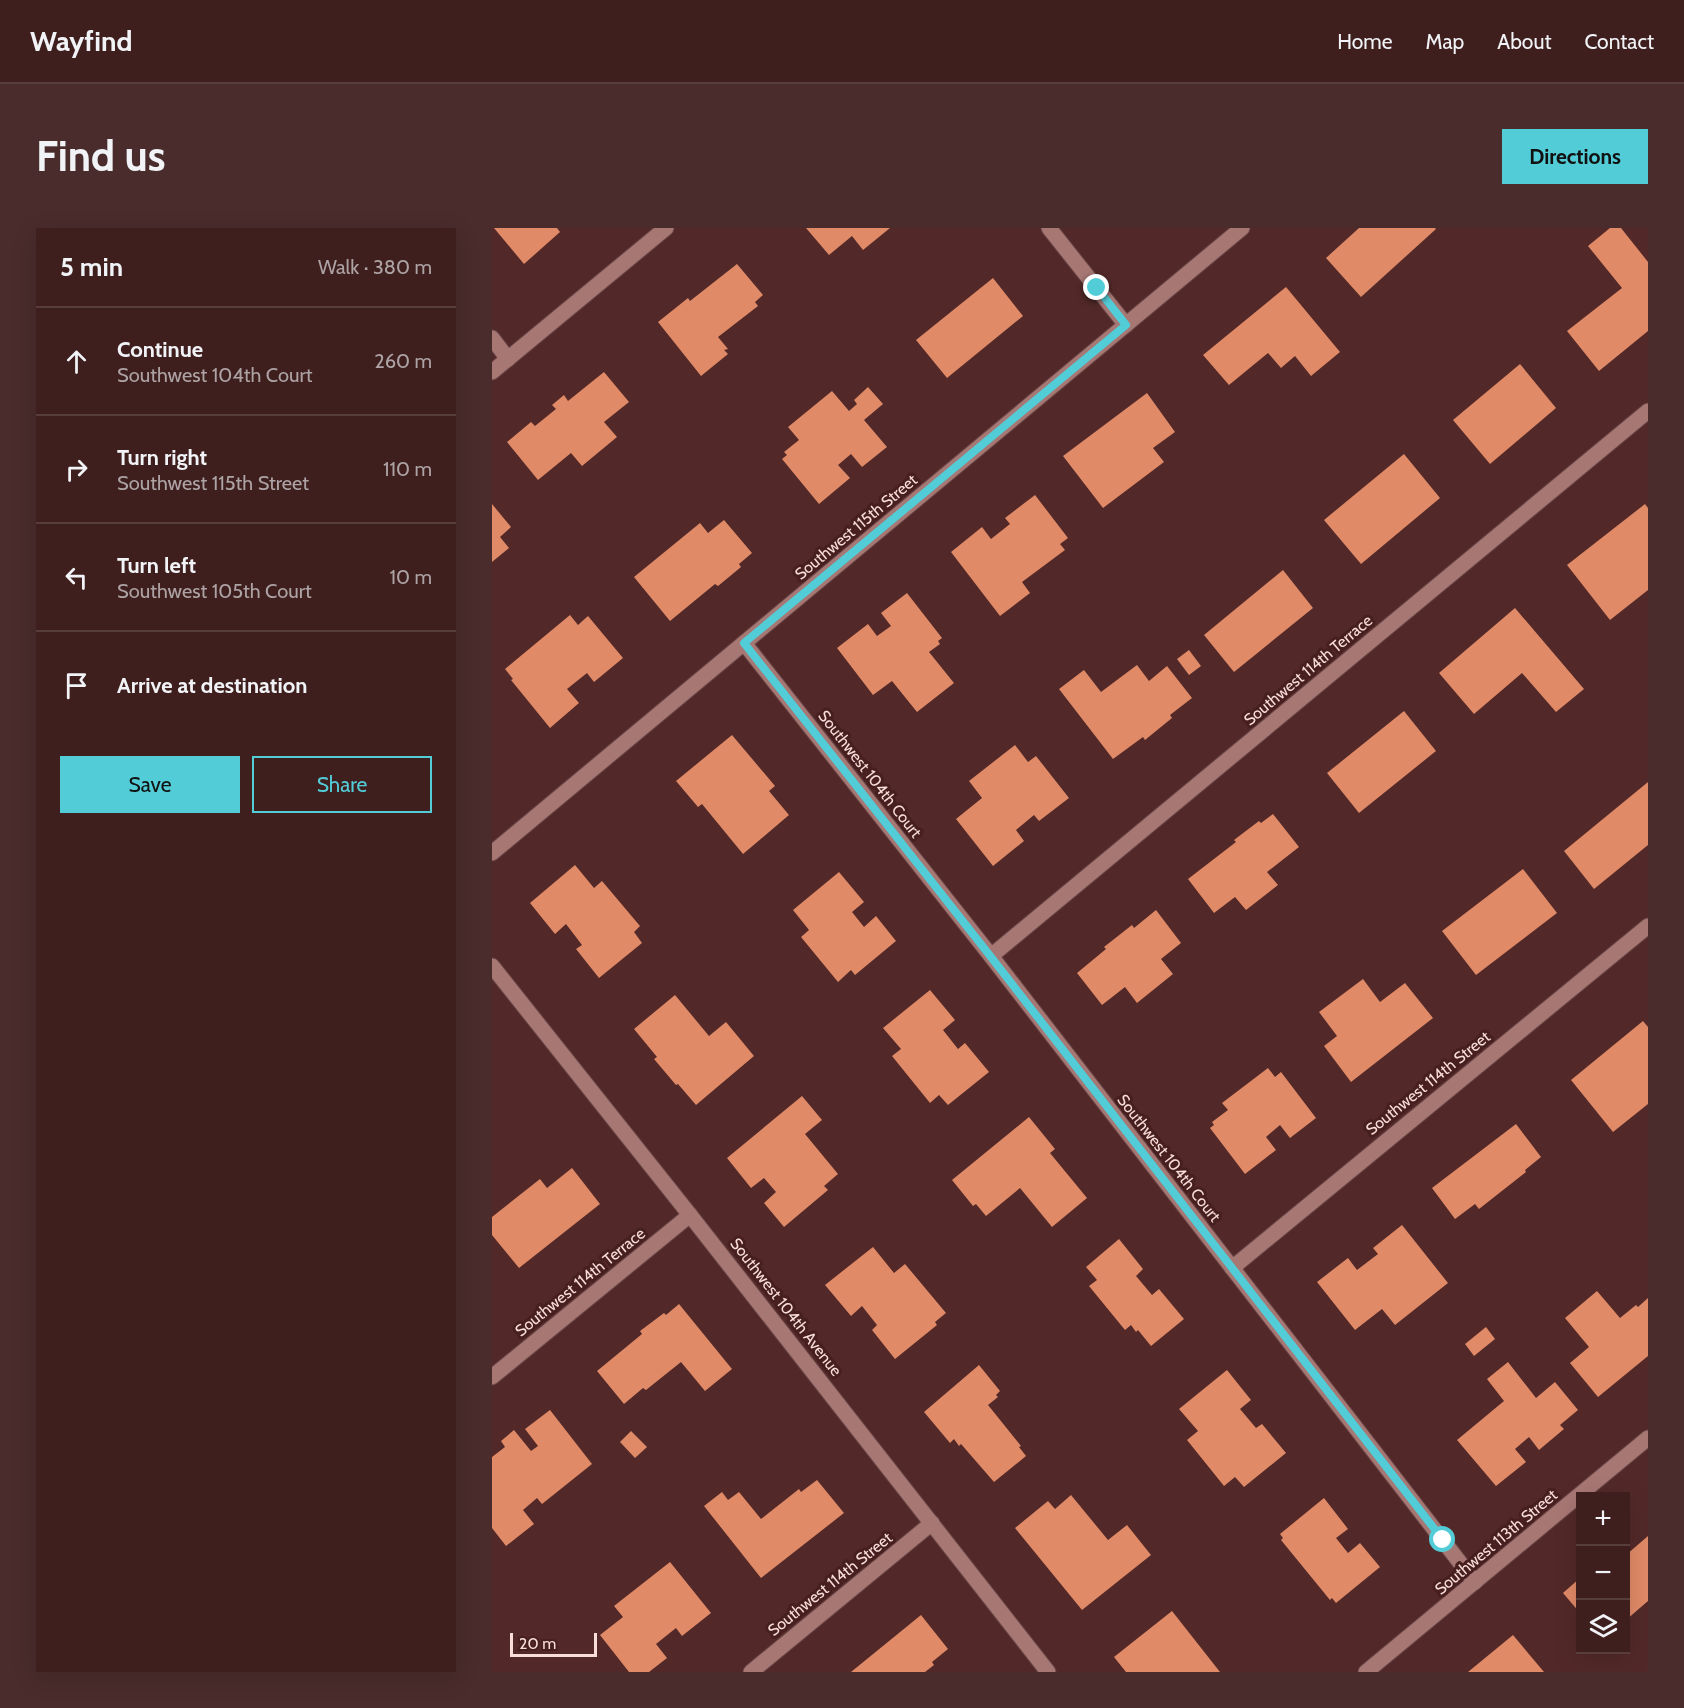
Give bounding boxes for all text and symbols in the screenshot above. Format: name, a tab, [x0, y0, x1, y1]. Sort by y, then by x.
text: Wayfind	[30, 24, 132, 58]
text: Home	[1337, 29, 1393, 54]
text: Map	[1426, 29, 1464, 54]
text: About	[1497, 29, 1551, 54]
text: Contact	[1584, 29, 1654, 54]
button: Directions	[1502, 129, 1648, 184]
text: Find us	[36, 130, 165, 182]
text: 5 min	[60, 251, 123, 283]
text: Walk · 380 m	[318, 255, 432, 279]
route end	[1083, 274, 1109, 300]
text: Continue	[117, 336, 203, 363]
icon: ahead	[60, 345, 93, 378]
text: 260 m	[374, 349, 432, 373]
text: Southwest 104th Court	[117, 363, 312, 387]
text: Turn right	[117, 444, 207, 471]
icon: right	[60, 453, 93, 486]
text: 110 m	[383, 457, 432, 481]
street label: Southwest 115th Street	[791, 470, 921, 584]
text: Southwest 115th Street	[117, 471, 309, 495]
text: Turn left	[117, 552, 196, 579]
icon: left	[60, 561, 93, 594]
text: 10 m	[389, 565, 432, 589]
text: Southwest 105th Court	[117, 579, 312, 603]
street label: Southwest 114th Terrace	[1240, 611, 1376, 729]
icon: arrive	[60, 669, 93, 702]
text: Arrive at destination	[117, 672, 307, 699]
street label: Southwest 104th Court	[814, 707, 926, 842]
button: Save	[60, 756, 240, 813]
button: Share	[252, 756, 432, 813]
street label: Southwest 114th Street	[1362, 1027, 1494, 1139]
street label: Southwest 104th Court	[1113, 1091, 1225, 1226]
street label: Southwest 114th Terrace	[511, 1224, 649, 1340]
street label: Southwest 104th Avenue	[726, 1234, 846, 1380]
street label: Southwest 113th Street	[1431, 1485, 1561, 1599]
map controls	[1576, 1492, 1630, 1654]
button: +	[1576, 1492, 1630, 1546]
route start	[1429, 1526, 1455, 1552]
street label: Southwest 114th Street	[764, 1528, 896, 1640]
button: −	[1576, 1546, 1630, 1600]
button: layers	[1576, 1600, 1630, 1654]
scale bar	[510, 1630, 597, 1658]
text: 20 m	[519, 1634, 556, 1653]

